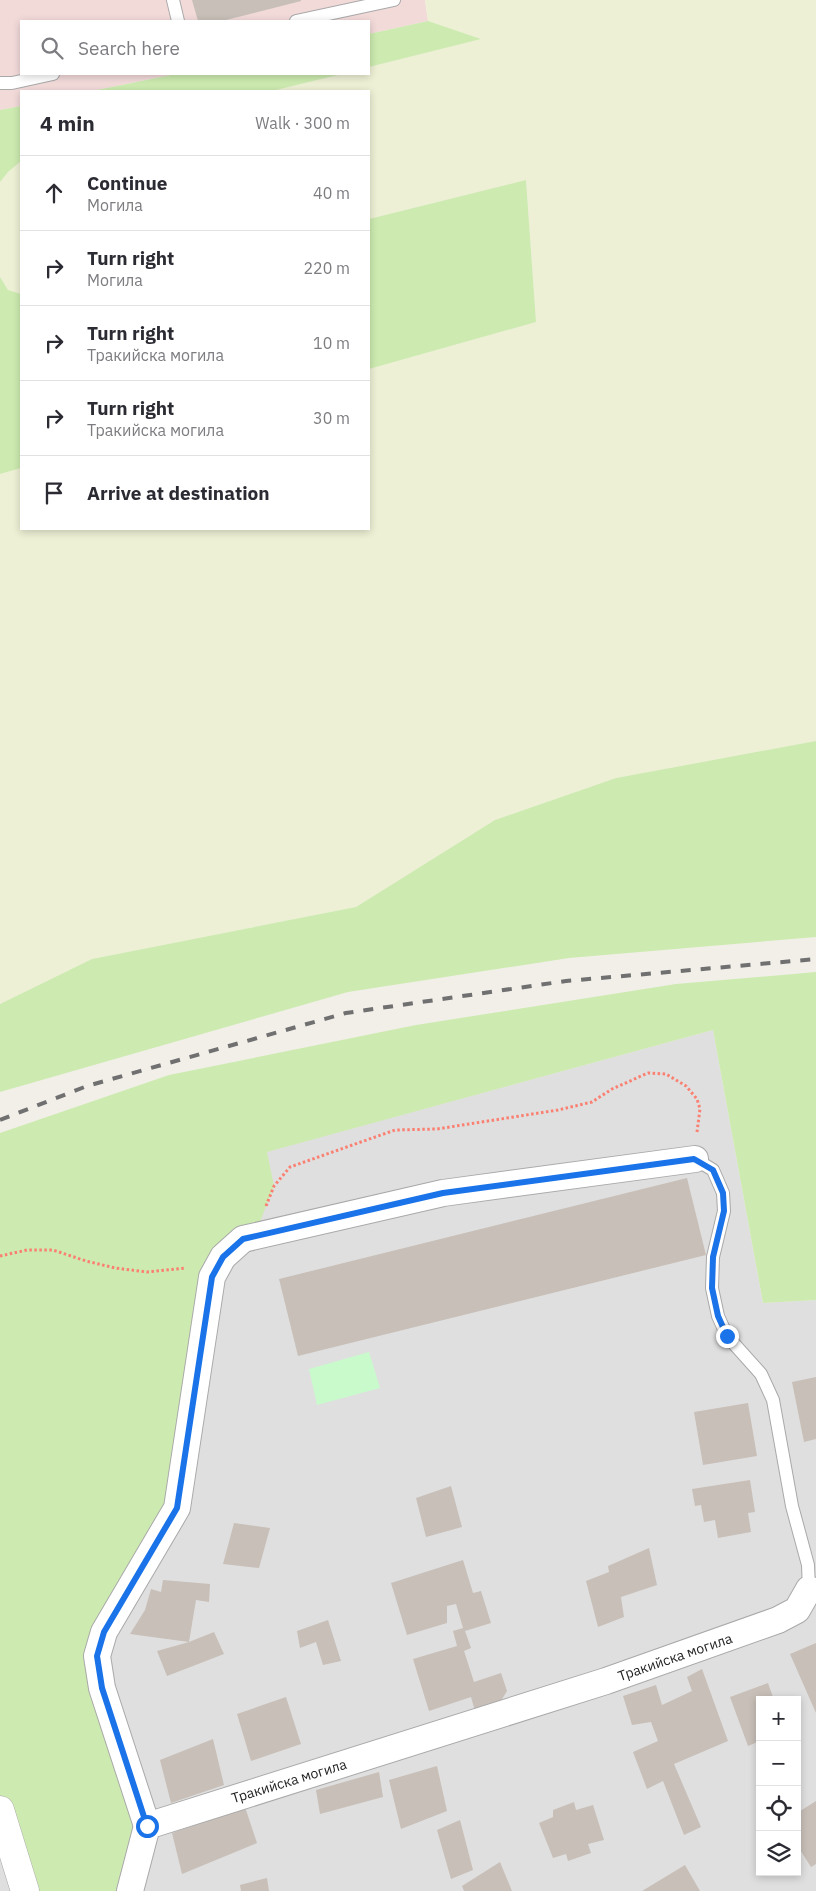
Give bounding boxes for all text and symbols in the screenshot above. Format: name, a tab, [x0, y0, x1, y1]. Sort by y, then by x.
search box	[20, 20, 370, 75]
icon: search	[38, 34, 66, 62]
text: Search here	[78, 36, 180, 60]
text: 4 min	[40, 109, 95, 137]
text: Walk · 300 m	[255, 113, 350, 133]
text: Continue	[87, 171, 167, 195]
icon: ahead	[40, 179, 68, 207]
text: 40 m	[313, 183, 350, 203]
text: Могила	[87, 195, 143, 215]
text: Turn right	[87, 246, 174, 270]
icon: right	[40, 254, 68, 282]
text: 220 m	[303, 258, 350, 278]
text: Могила	[87, 270, 143, 290]
text: Turn right	[87, 321, 174, 345]
icon: right	[40, 329, 68, 357]
text: 10 m	[313, 333, 350, 353]
text: Тракийска могила	[87, 345, 224, 365]
text: Turn right	[87, 396, 174, 420]
icon: right	[40, 404, 68, 432]
text: 30 m	[313, 408, 350, 428]
text: Тракийска могила	[87, 420, 224, 440]
icon: arrive	[40, 479, 68, 507]
text: Arrive at destination	[87, 481, 270, 505]
route end	[716, 1325, 739, 1348]
street label: Тракийска могила	[615, 1629, 735, 1685]
map controls	[756, 1696, 801, 1876]
button: +	[756, 1696, 801, 1741]
button: −	[756, 1741, 801, 1786]
street label: Тракийска могила	[229, 1755, 349, 1807]
button: locate	[756, 1786, 801, 1831]
route start	[136, 1815, 159, 1838]
button: layers	[756, 1831, 801, 1876]

